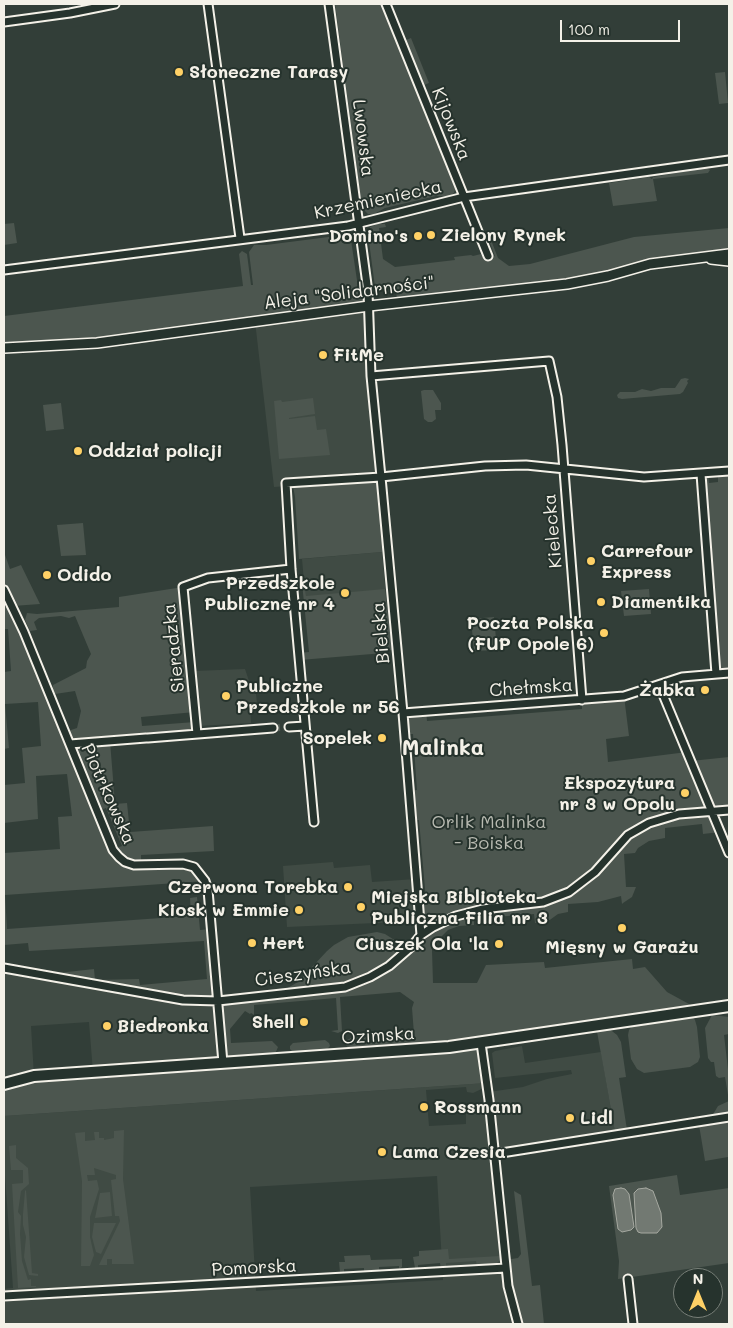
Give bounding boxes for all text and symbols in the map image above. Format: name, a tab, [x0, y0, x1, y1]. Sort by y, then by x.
scale bar	[563, 10, 683, 42]
text: 100 m	[568, 19, 610, 39]
place label: Słoneczne Tarasy	[189, 61, 348, 83]
marker: Słoneczne Tarasy	[173, 66, 185, 78]
street label: Kijowska	[427, 84, 475, 164]
street label: Lwowska	[348, 98, 378, 178]
street label: Krzemieniecka	[312, 176, 444, 224]
place label: Zielony Rynek	[441, 224, 566, 246]
place label: Domino's	[329, 225, 408, 247]
marker: Zielony Rynek	[425, 229, 437, 241]
marker: Domino's	[412, 230, 424, 242]
street label: Aleja "Solidarności"	[262, 272, 436, 314]
place label: FitMe	[333, 344, 384, 366]
marker: FitMe	[317, 349, 329, 361]
place label: Oddział policji	[88, 440, 222, 462]
marker: Oddział policji	[72, 445, 84, 457]
street label: Kielecka	[539, 493, 567, 569]
place label: Carrefour Express	[601, 540, 693, 582]
marker: Carrefour Express	[585, 555, 597, 567]
place label: Odido	[57, 564, 111, 586]
marker: Odido	[41, 569, 53, 581]
place label: Przedszkole Publiczne nr 4	[204, 572, 335, 614]
marker: Przedszkole Publiczne nr 4	[339, 587, 351, 599]
place label: Diamentika	[611, 591, 711, 613]
marker: Diamentika	[595, 596, 607, 608]
street label: Bielska	[368, 601, 394, 665]
street label: Sieradzka	[159, 603, 189, 693]
place label: Poczta Polska (FUP Opole 6)	[466, 612, 594, 654]
marker: Poczta Polska (FUP Opole 6)	[598, 627, 610, 639]
street label: Chełmska	[489, 674, 573, 702]
place label: Publiczne Przedszkole nr 56	[236, 675, 399, 718]
place label: Żabka	[639, 679, 695, 701]
marker: Żabka	[699, 684, 711, 696]
marker: Publiczne Przedszkole nr 56	[220, 690, 232, 702]
place label: Sopelek	[302, 727, 372, 749]
marker: Sopelek	[376, 732, 388, 744]
district label: Malinka	[402, 735, 484, 761]
street label: Piotrkowska	[76, 740, 140, 848]
place label: Ekspozytura nr 3 w Opolu	[559, 772, 675, 814]
marker: Ekspozytura nr 3 w Opolu	[679, 787, 691, 799]
park label: Orlik Malinka - Boiska	[432, 811, 546, 854]
place label: Czerwona Torebka	[168, 876, 338, 898]
marker: Czerwona Torebka	[342, 881, 354, 893]
place label: Miejska Biblioteka Publiczna Filia nr 3	[371, 886, 548, 929]
place label: Kiosk w Emmie	[158, 899, 289, 921]
marker: Miejska Biblioteka Publiczna Filia nr 3	[355, 901, 367, 913]
marker: Kiosk w Emmie	[293, 904, 305, 916]
marker: Mięsny w Garażu	[616, 922, 628, 934]
place label: Hert	[262, 932, 305, 954]
place label: Ciuszek Ola 'la	[355, 933, 489, 955]
place label: Mięsny w Garażu	[545, 936, 699, 958]
marker: Hert	[246, 937, 258, 949]
marker: Ciuszek Ola 'la	[493, 938, 505, 950]
street label: Cieszyńska	[253, 957, 353, 991]
place label: Shell	[252, 1011, 294, 1033]
place label: Biedronka	[117, 1015, 209, 1037]
marker: Shell	[298, 1016, 310, 1028]
marker: Biedronka	[101, 1020, 113, 1032]
street label: Ozimska	[341, 1023, 415, 1049]
place label: Rossmann	[434, 1096, 522, 1118]
marker: Rossmann	[418, 1101, 430, 1113]
place label: Lidl	[580, 1107, 613, 1129]
marker: Lidl	[564, 1112, 576, 1124]
place label: Lama Czesia	[392, 1141, 506, 1163]
marker: Lama Czesia	[376, 1146, 388, 1158]
street label: Pomorska	[211, 1255, 297, 1281]
north arrow	[673, 1268, 723, 1318]
text: N	[693, 1269, 703, 1288]

